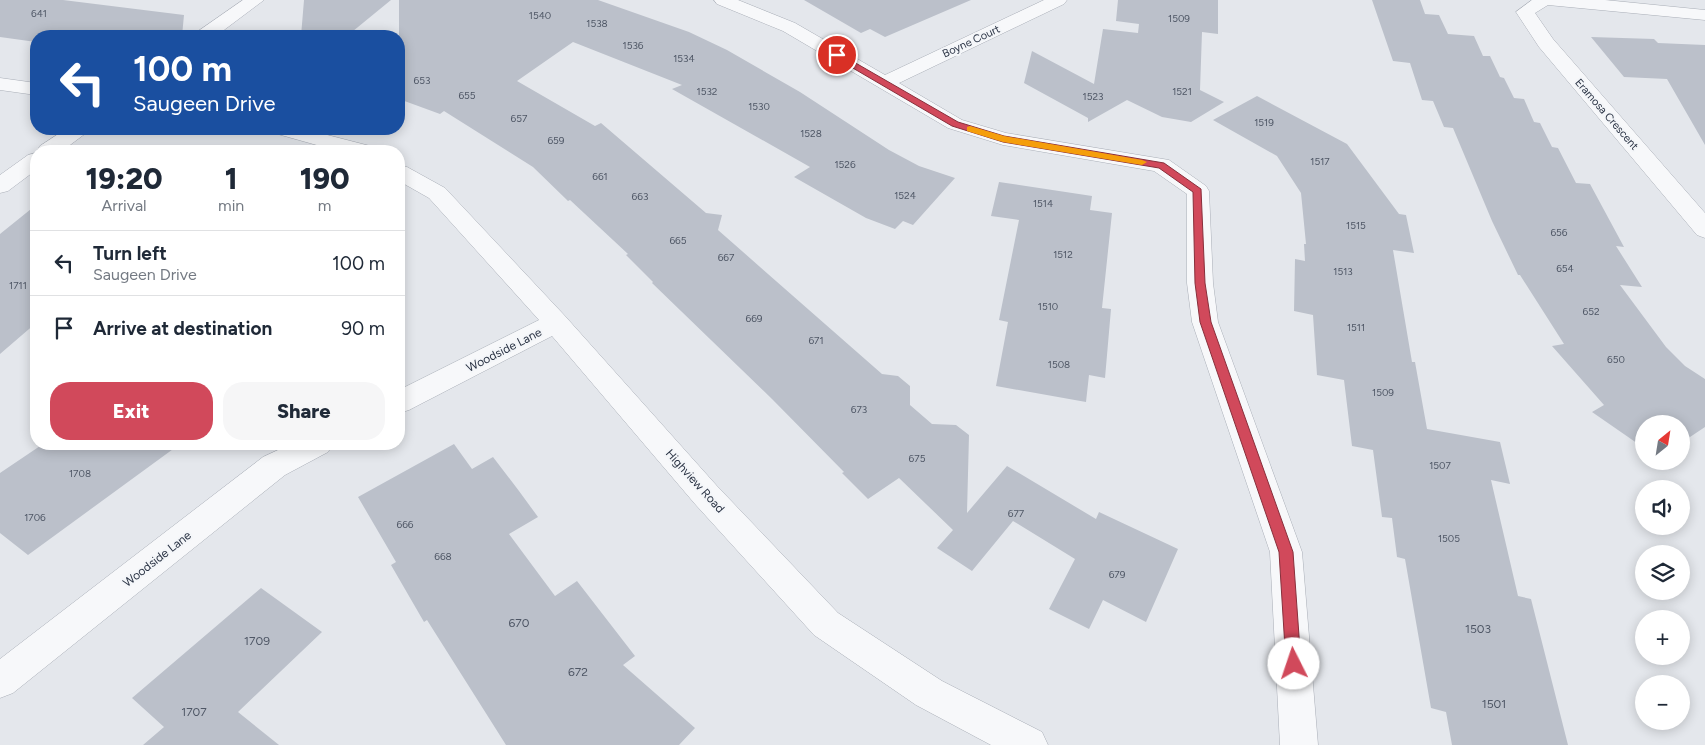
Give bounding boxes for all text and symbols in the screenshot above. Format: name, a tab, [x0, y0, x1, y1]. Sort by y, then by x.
house number: 641	[31, 7, 47, 20]
house number: 1540	[529, 9, 551, 22]
house number: 1509	[1168, 12, 1190, 25]
house number: 1538	[586, 17, 608, 30]
street label: Boyne Court	[940, 22, 1002, 60]
pin	[816, 34, 858, 76]
house number: 1536	[623, 39, 644, 52]
icon: arrive	[823, 41, 851, 69]
text: 100 m	[133, 48, 232, 90]
icon: left	[50, 50, 115, 115]
house number: 1534	[673, 52, 695, 65]
house number: 653	[414, 74, 430, 87]
street label: Eramosa Crescent	[1572, 76, 1641, 153]
house number: 1532	[697, 85, 717, 98]
house number: 1521	[1172, 85, 1192, 98]
house number: 655	[458, 89, 476, 102]
text: Saugeen Drive	[133, 90, 276, 117]
house number: 1523	[1083, 90, 1103, 103]
house number: 1530	[748, 100, 770, 113]
house number: 657	[511, 112, 528, 125]
house number: 1519	[1254, 116, 1274, 129]
house number: 1528	[800, 127, 822, 140]
house number: 659	[547, 134, 565, 147]
house number: 1517	[1310, 155, 1330, 168]
house number: 1526	[834, 158, 856, 171]
text: 19:20	[85, 160, 163, 197]
text: 1	[225, 160, 238, 197]
text: 190	[300, 160, 350, 197]
house number: 661	[592, 170, 608, 183]
house number: 1524	[894, 189, 916, 202]
house number: 663	[632, 190, 648, 203]
text: Arrival	[101, 196, 147, 215]
text: min	[218, 196, 244, 215]
text: m	[318, 196, 331, 215]
house number: 1514	[1033, 197, 1053, 210]
house number: 1515	[1346, 219, 1366, 232]
house number: 656	[1550, 226, 1568, 239]
house number: 665	[669, 234, 687, 247]
text: Turn left	[93, 242, 167, 265]
house number: 1512	[1053, 248, 1073, 261]
icon: left	[50, 249, 78, 277]
house number: 667	[718, 251, 735, 264]
text: 100 m	[332, 252, 385, 275]
house number: 654	[1556, 262, 1574, 275]
text: Saugeen Drive	[93, 265, 197, 284]
house number: 1513	[1333, 265, 1353, 278]
house number: 1711	[9, 279, 27, 292]
house number: 1510	[1038, 300, 1058, 313]
house number: 652	[1583, 305, 1600, 318]
house number: 669	[746, 312, 763, 325]
icon: arrive	[50, 314, 78, 342]
text: Arrive at destination	[93, 317, 272, 340]
text: 90 m	[341, 317, 385, 340]
house number: 1511	[1347, 321, 1365, 334]
street label: Woodside Lane	[464, 325, 544, 375]
house number: 671	[808, 334, 824, 347]
house number: 650	[1607, 353, 1625, 366]
house number: 1508	[1048, 358, 1070, 371]
button: Exit	[50, 382, 213, 440]
button: Share	[223, 382, 385, 440]
house number: 1509	[1372, 386, 1394, 399]
house number: 673	[851, 403, 867, 416]
north arrow	[1635, 415, 1690, 470]
map controls	[1635, 415, 1690, 730]
street label: Highview Road	[663, 446, 727, 516]
house number: 675	[909, 452, 926, 465]
house number: 1507	[1429, 459, 1451, 472]
house number: 1708	[69, 467, 91, 480]
button: sound	[1635, 480, 1690, 535]
house number: 677	[1008, 507, 1025, 520]
house number: 1706	[24, 511, 46, 524]
house number: 666	[397, 518, 414, 531]
street label: Woodside Lane	[120, 528, 194, 590]
house number: 1505	[1438, 532, 1460, 545]
button: layers	[1635, 545, 1690, 600]
house number: 668	[434, 550, 452, 563]
house number: 679	[1109, 568, 1126, 581]
button: +	[1635, 610, 1690, 665]
house number: 670	[509, 616, 530, 630]
house number: 1503	[1465, 622, 1491, 636]
house number: 1709	[244, 634, 270, 648]
position arrow	[1267, 637, 1319, 689]
house number: 672	[568, 665, 588, 679]
button: −	[1635, 675, 1690, 730]
house number: 1501	[1482, 697, 1506, 711]
house number: 1707	[181, 705, 207, 719]

